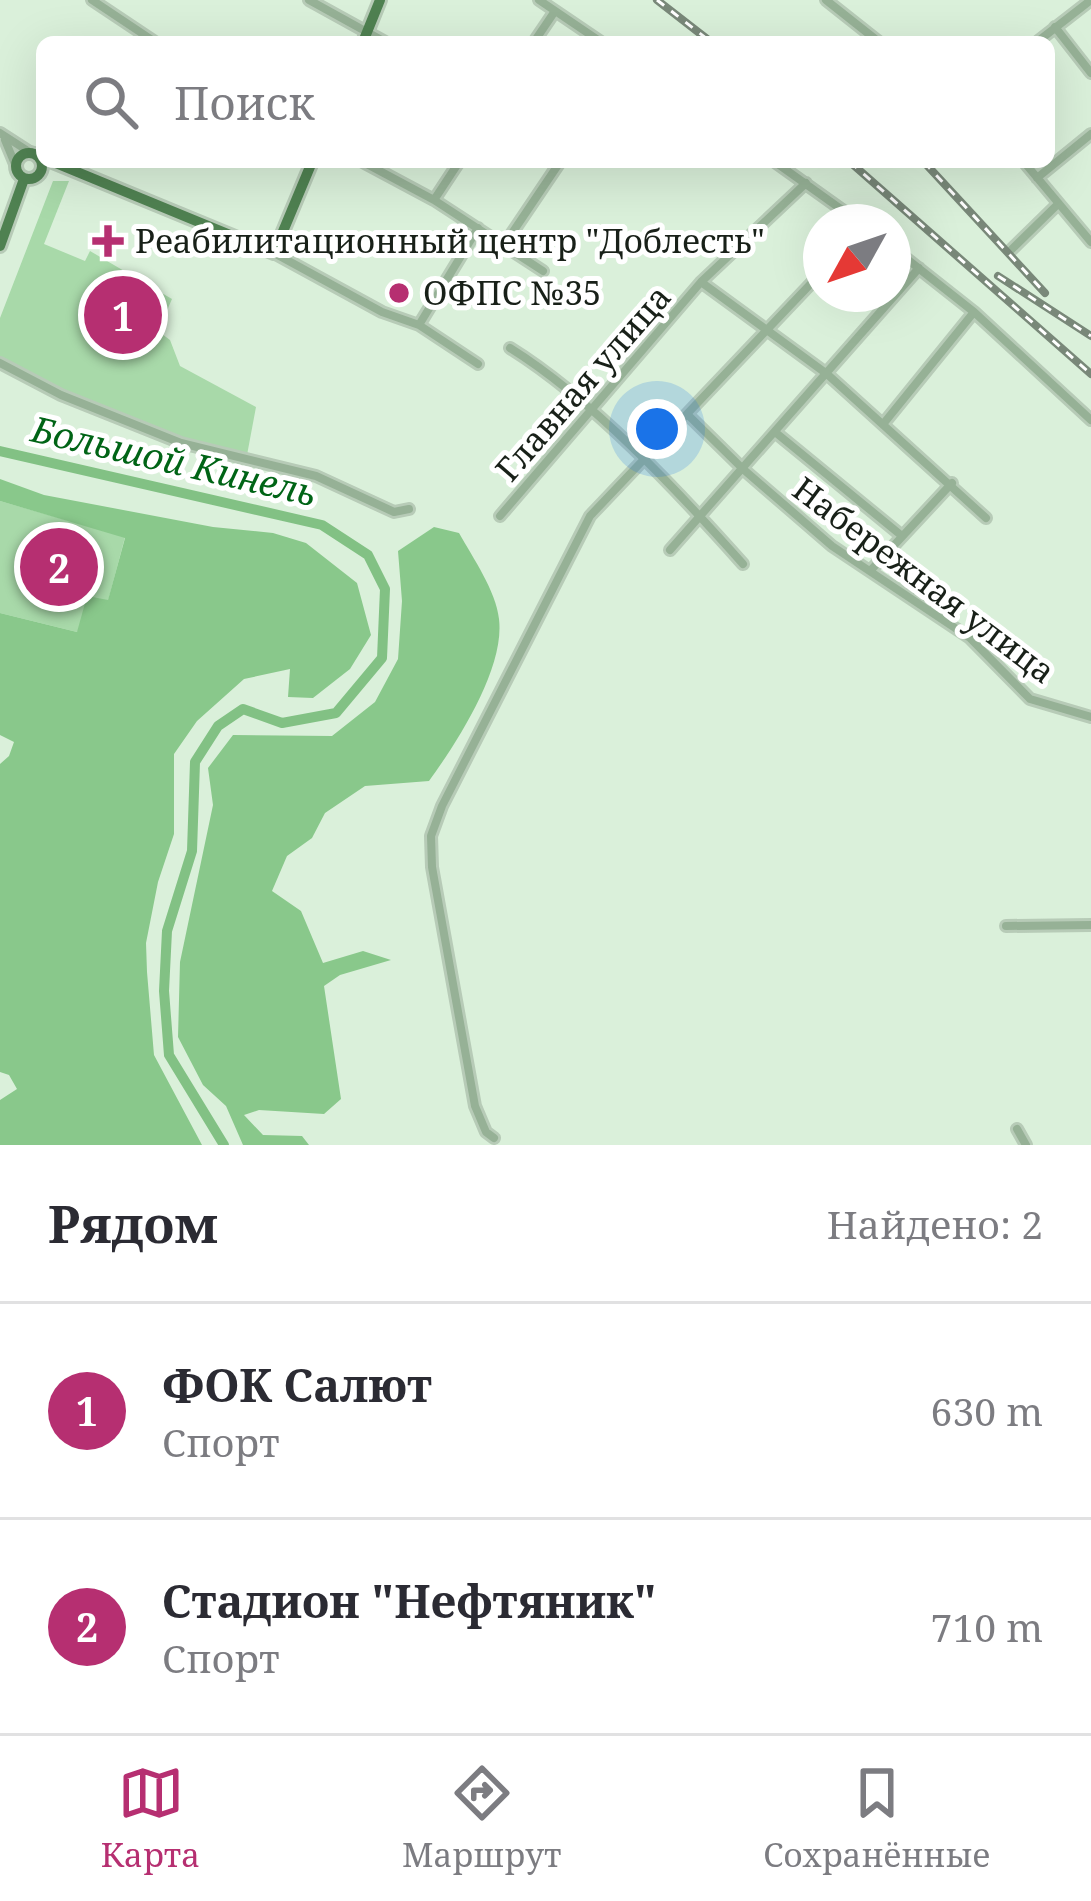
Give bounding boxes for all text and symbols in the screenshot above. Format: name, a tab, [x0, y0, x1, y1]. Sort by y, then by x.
search box	[36, 36, 1055, 168]
icon: search	[78, 69, 144, 135]
text: Поиск	[174, 72, 315, 133]
north arrow	[803, 204, 911, 312]
place label: Реабилитационный центр "Доблесть"	[135, 218, 765, 263]
marker: Реабилитационный центр "Доблесть"	[92, 225, 124, 257]
pin: 1	[84, 270, 162, 360]
place label: ОФПС №35	[423, 270, 601, 315]
street label: Главная улица	[485, 275, 680, 490]
marker: ОФПС №35	[386, 280, 412, 306]
your location	[627, 399, 687, 459]
water label: Большой Кинель	[26, 404, 321, 517]
street label: Набережная улица	[784, 466, 1065, 693]
pin: 2	[20, 522, 98, 612]
text: Рядом	[48, 1188, 218, 1258]
text: Найдено: 2	[827, 1197, 1043, 1250]
text: ФОК Салют	[162, 1354, 432, 1415]
text: 1	[76, 1384, 98, 1437]
text: 630 m	[931, 1384, 1043, 1437]
text: Спорт	[162, 1415, 280, 1468]
text: Стадион "Нефтяник"	[162, 1570, 657, 1631]
text: 2	[76, 1600, 98, 1653]
text: 710 m	[931, 1600, 1043, 1653]
text: Спорт	[162, 1631, 280, 1684]
tab: Карта	[101, 1760, 200, 1877]
tab: Маршрут	[402, 1760, 562, 1877]
tab: Сохранённые	[763, 1760, 990, 1877]

